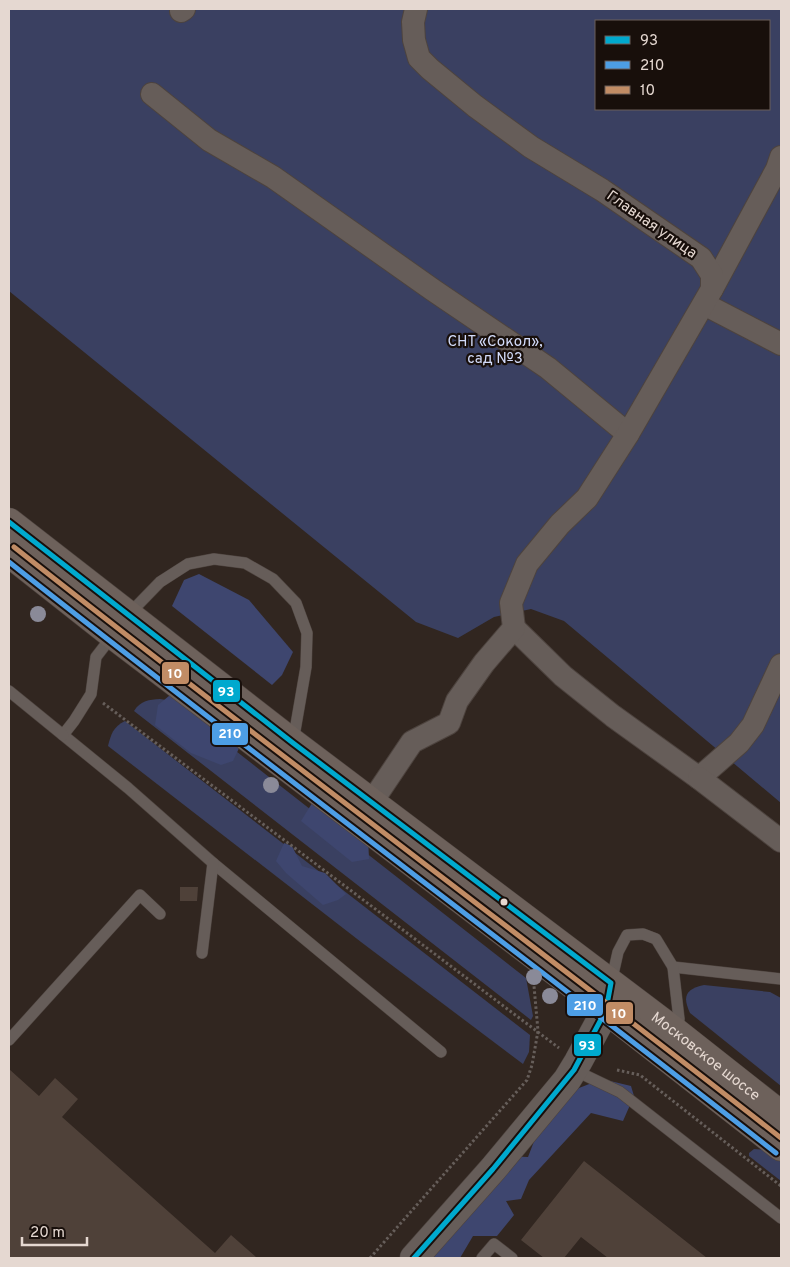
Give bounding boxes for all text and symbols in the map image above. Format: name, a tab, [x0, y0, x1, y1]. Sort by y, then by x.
legend	[595, 20, 770, 110]
text: 93	[640, 32, 658, 51]
text: 210	[640, 57, 664, 76]
text: 10	[640, 82, 655, 101]
street label: Главная улица	[602, 187, 700, 263]
park label: СНТ «Сокол», сад №3	[447, 333, 543, 369]
line badge: 10	[161, 661, 190, 685]
text: 10	[168, 666, 182, 683]
line badge: 93	[212, 679, 241, 703]
text: 93	[218, 684, 235, 701]
line badge: 210	[211, 722, 249, 746]
text: 210	[218, 726, 242, 743]
unlabelled marker	[499, 897, 509, 907]
line badge: 210	[566, 993, 604, 1017]
text: 210	[573, 998, 597, 1015]
line badge: 10	[605, 1001, 634, 1025]
text: 10	[612, 1006, 626, 1023]
street label: Московское шоссе	[647, 1009, 763, 1106]
line badge: 93	[573, 1033, 602, 1057]
text: 93	[579, 1038, 596, 1055]
scale bar	[22, 1214, 88, 1246]
text: 20 m	[30, 1224, 65, 1243]

